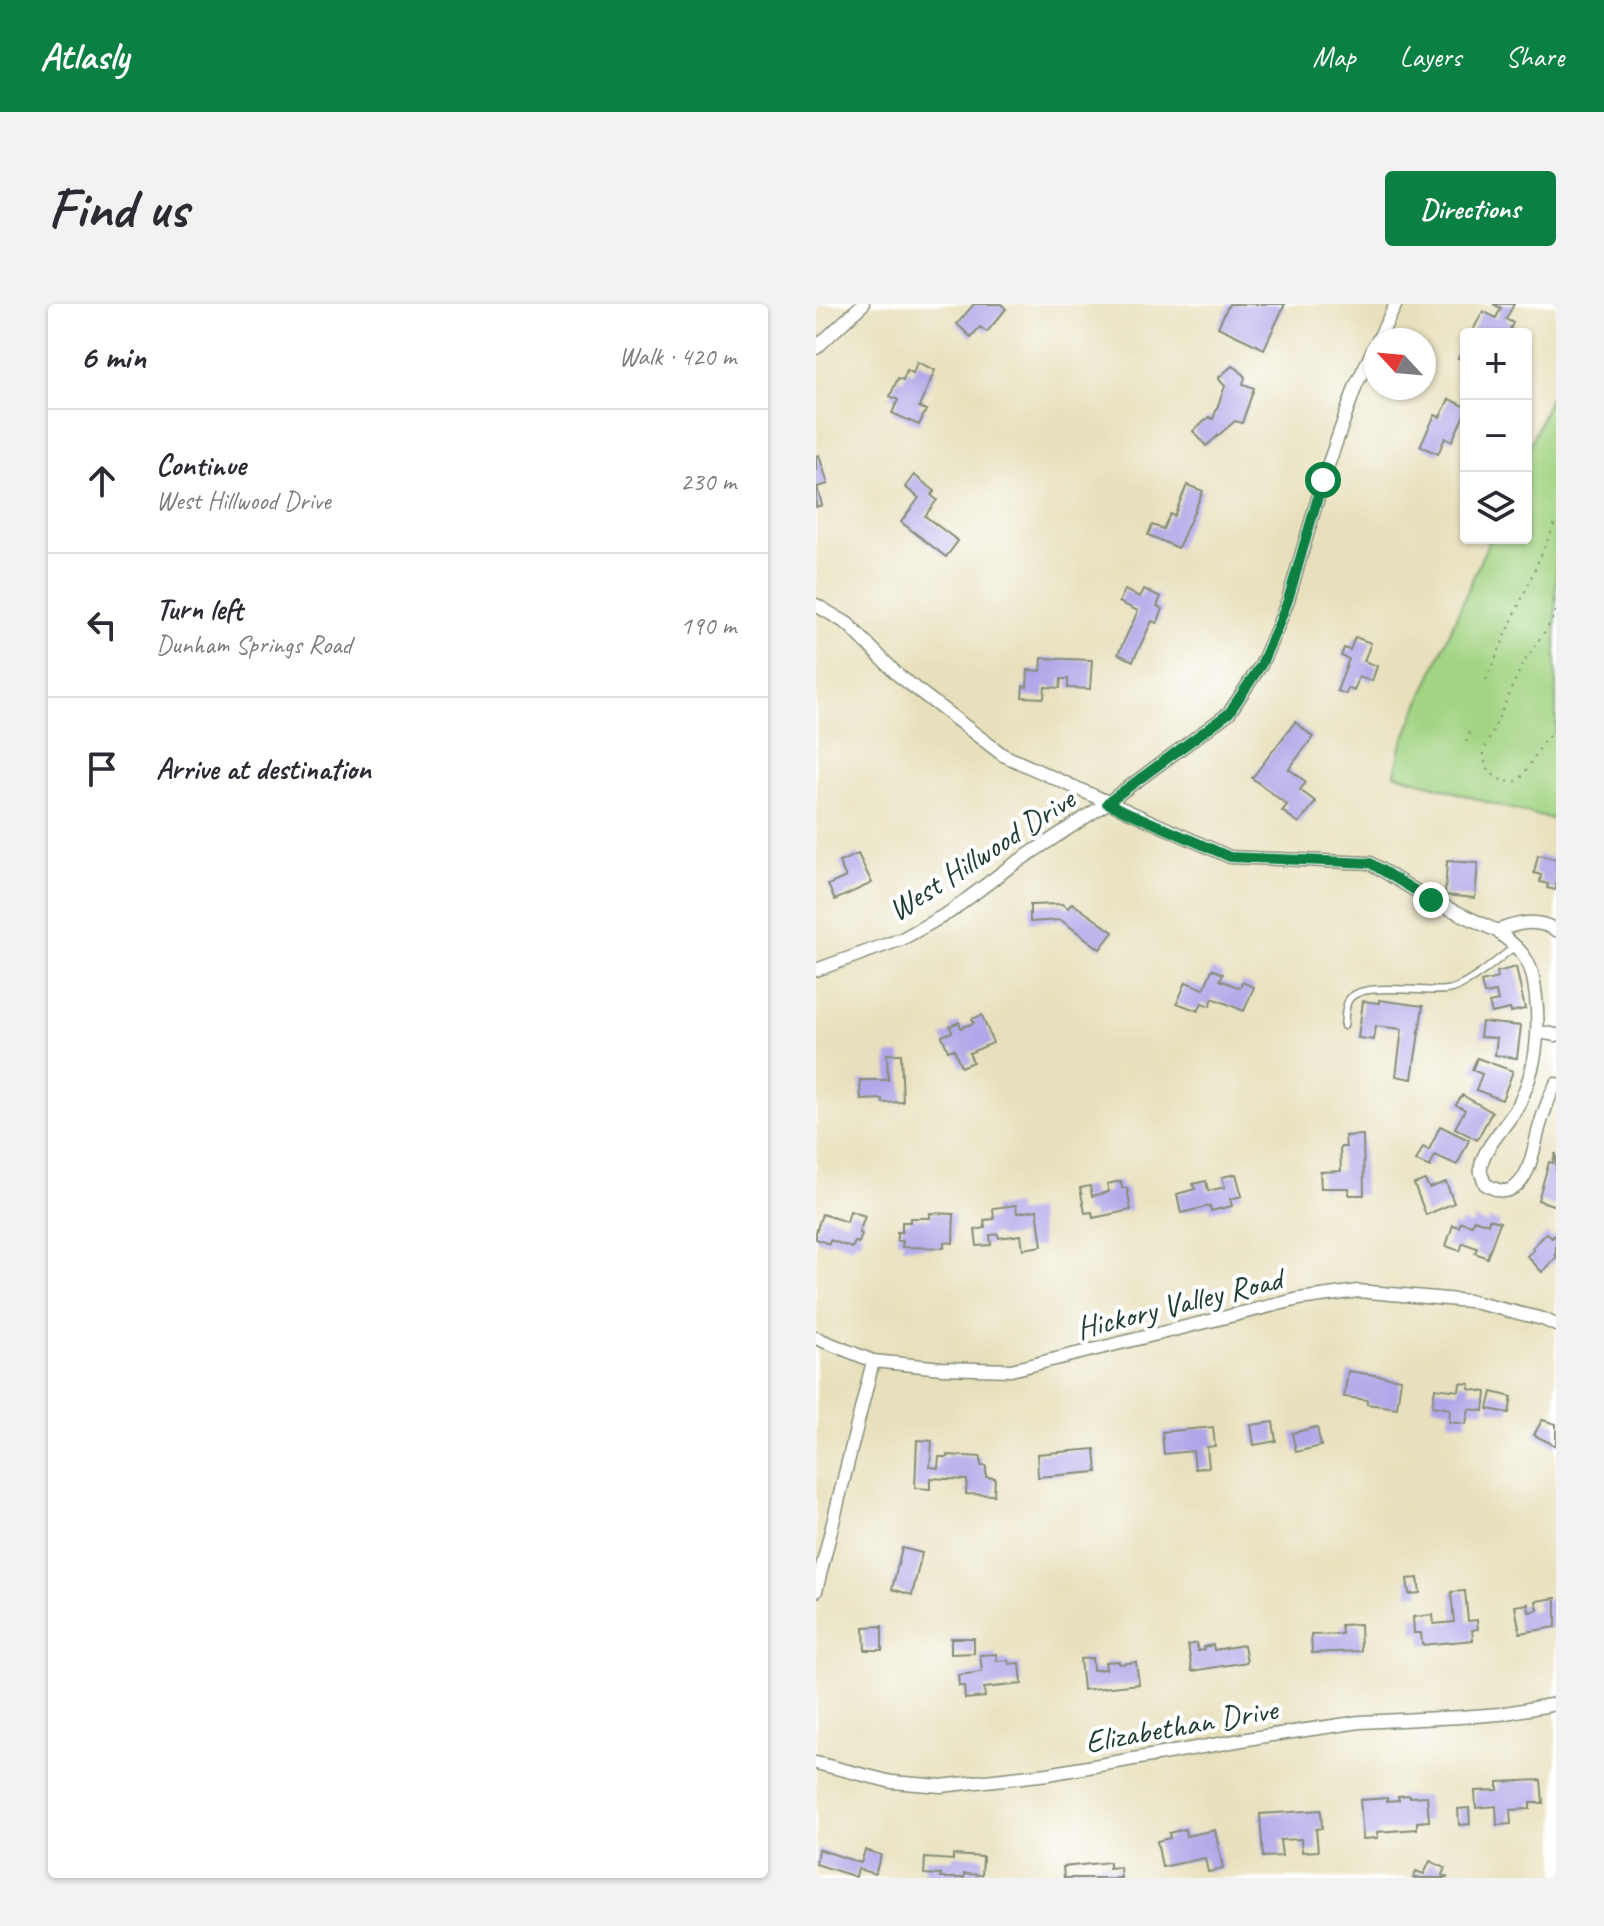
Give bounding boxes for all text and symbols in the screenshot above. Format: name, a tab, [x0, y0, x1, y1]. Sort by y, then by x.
text: Atlasly	[40, 33, 129, 80]
text: Map	[1313, 39, 1356, 74]
text: Layers	[1400, 39, 1461, 74]
text: Share	[1505, 39, 1564, 74]
button: Directions	[1385, 171, 1556, 246]
text: Find us	[48, 173, 188, 244]
north arrow	[1364, 328, 1436, 400]
map controls	[1460, 328, 1532, 544]
button: +	[1460, 328, 1532, 400]
text: 6 min	[80, 335, 146, 378]
text: Walk · 420 m	[619, 340, 736, 373]
button: −	[1460, 400, 1532, 472]
text: Continue	[156, 446, 246, 484]
icon: ahead	[80, 459, 124, 503]
route start	[1305, 462, 1341, 498]
text: 230 m	[680, 465, 736, 498]
button: layers	[1460, 472, 1532, 544]
text: West Hillwood Drive	[156, 484, 330, 517]
text: Turn left	[156, 590, 243, 628]
icon: left	[80, 603, 124, 647]
text: 190 m	[680, 609, 736, 642]
text: Dunham Springs Road	[156, 628, 352, 661]
icon: arrive	[80, 747, 124, 791]
text: Arrive at destination	[156, 750, 371, 788]
street label: West Hillwood Drive	[880, 777, 1085, 930]
route end	[1413, 882, 1449, 918]
street label: Hickory Valley Road	[1072, 1257, 1291, 1349]
street label: Elizabethan Drive	[1082, 1688, 1283, 1763]

